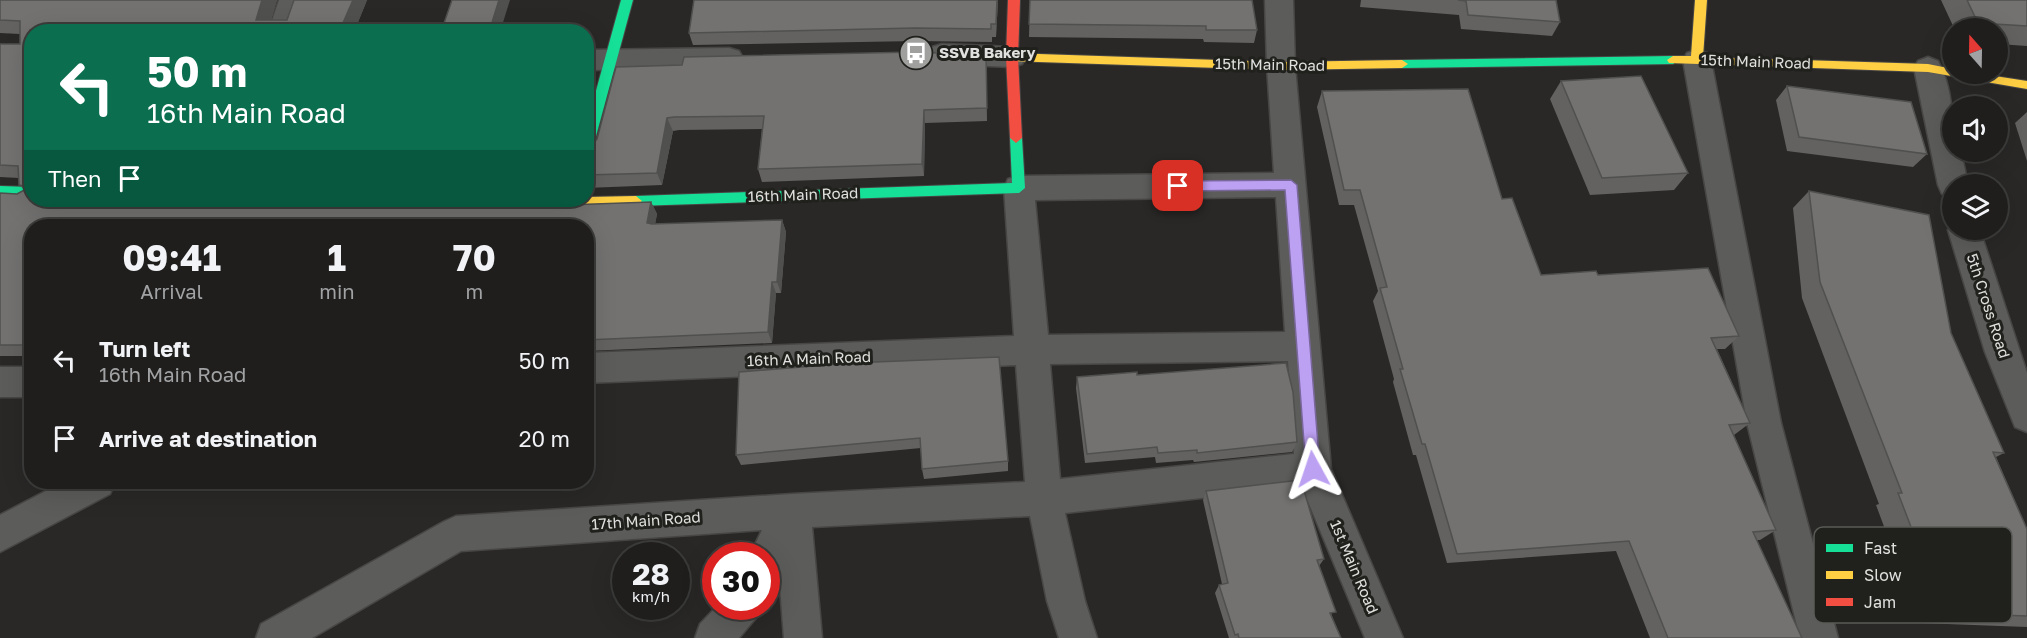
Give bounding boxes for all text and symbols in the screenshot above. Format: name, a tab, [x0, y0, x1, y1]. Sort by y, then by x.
north arrow	[1942, 18, 2008, 84]
map controls	[1942, 18, 2008, 240]
bus stop icon: SSVB Bakery	[898, 35, 934, 71]
place label: SSVB Bakery	[939, 43, 1036, 61]
text: 50 m	[147, 46, 247, 96]
icon: left	[48, 48, 126, 126]
street label: 15th Main Road	[1701, 50, 1811, 72]
street label: 15th Main Road	[1215, 54, 1325, 74]
button: sound	[1942, 96, 2008, 162]
text: 16th Main Road	[147, 97, 346, 129]
pin	[1152, 160, 1203, 211]
icon: arrive	[113, 162, 146, 195]
text: Then	[48, 165, 101, 192]
icon: arrive	[1161, 169, 1194, 202]
button: layers	[1942, 174, 2008, 240]
street label: 16th Main Road	[747, 183, 858, 205]
text: 09:41	[122, 236, 221, 279]
text: 1	[328, 236, 346, 279]
text: 70	[453, 236, 496, 279]
street label: 5th Cross Road	[1964, 251, 2014, 360]
text: Arrival	[140, 279, 203, 303]
text: min	[319, 279, 355, 303]
text: m	[465, 279, 483, 303]
text: Turn left	[99, 335, 190, 362]
icon: left	[48, 344, 81, 377]
text: 50 m	[519, 347, 570, 374]
street label: 16th A Main Road	[747, 347, 871, 369]
text: 16th Main Road	[99, 362, 246, 386]
icon: arrive	[48, 422, 81, 455]
text: Arrive at destination	[99, 425, 317, 452]
text: 20 m	[519, 425, 570, 452]
position arrow	[1281, 437, 1345, 501]
street label: 17th Main Road	[591, 507, 701, 533]
street label: 1st Main Road	[1327, 517, 1383, 616]
legend	[1814, 527, 2012, 623]
text: Fast	[1864, 538, 1897, 558]
speed limit sign: 30	[702, 542, 780, 620]
text: 28	[632, 556, 670, 592]
text: Slow	[1864, 565, 1902, 585]
text: km/h	[632, 587, 670, 605]
text: Jam	[1864, 592, 1896, 612]

